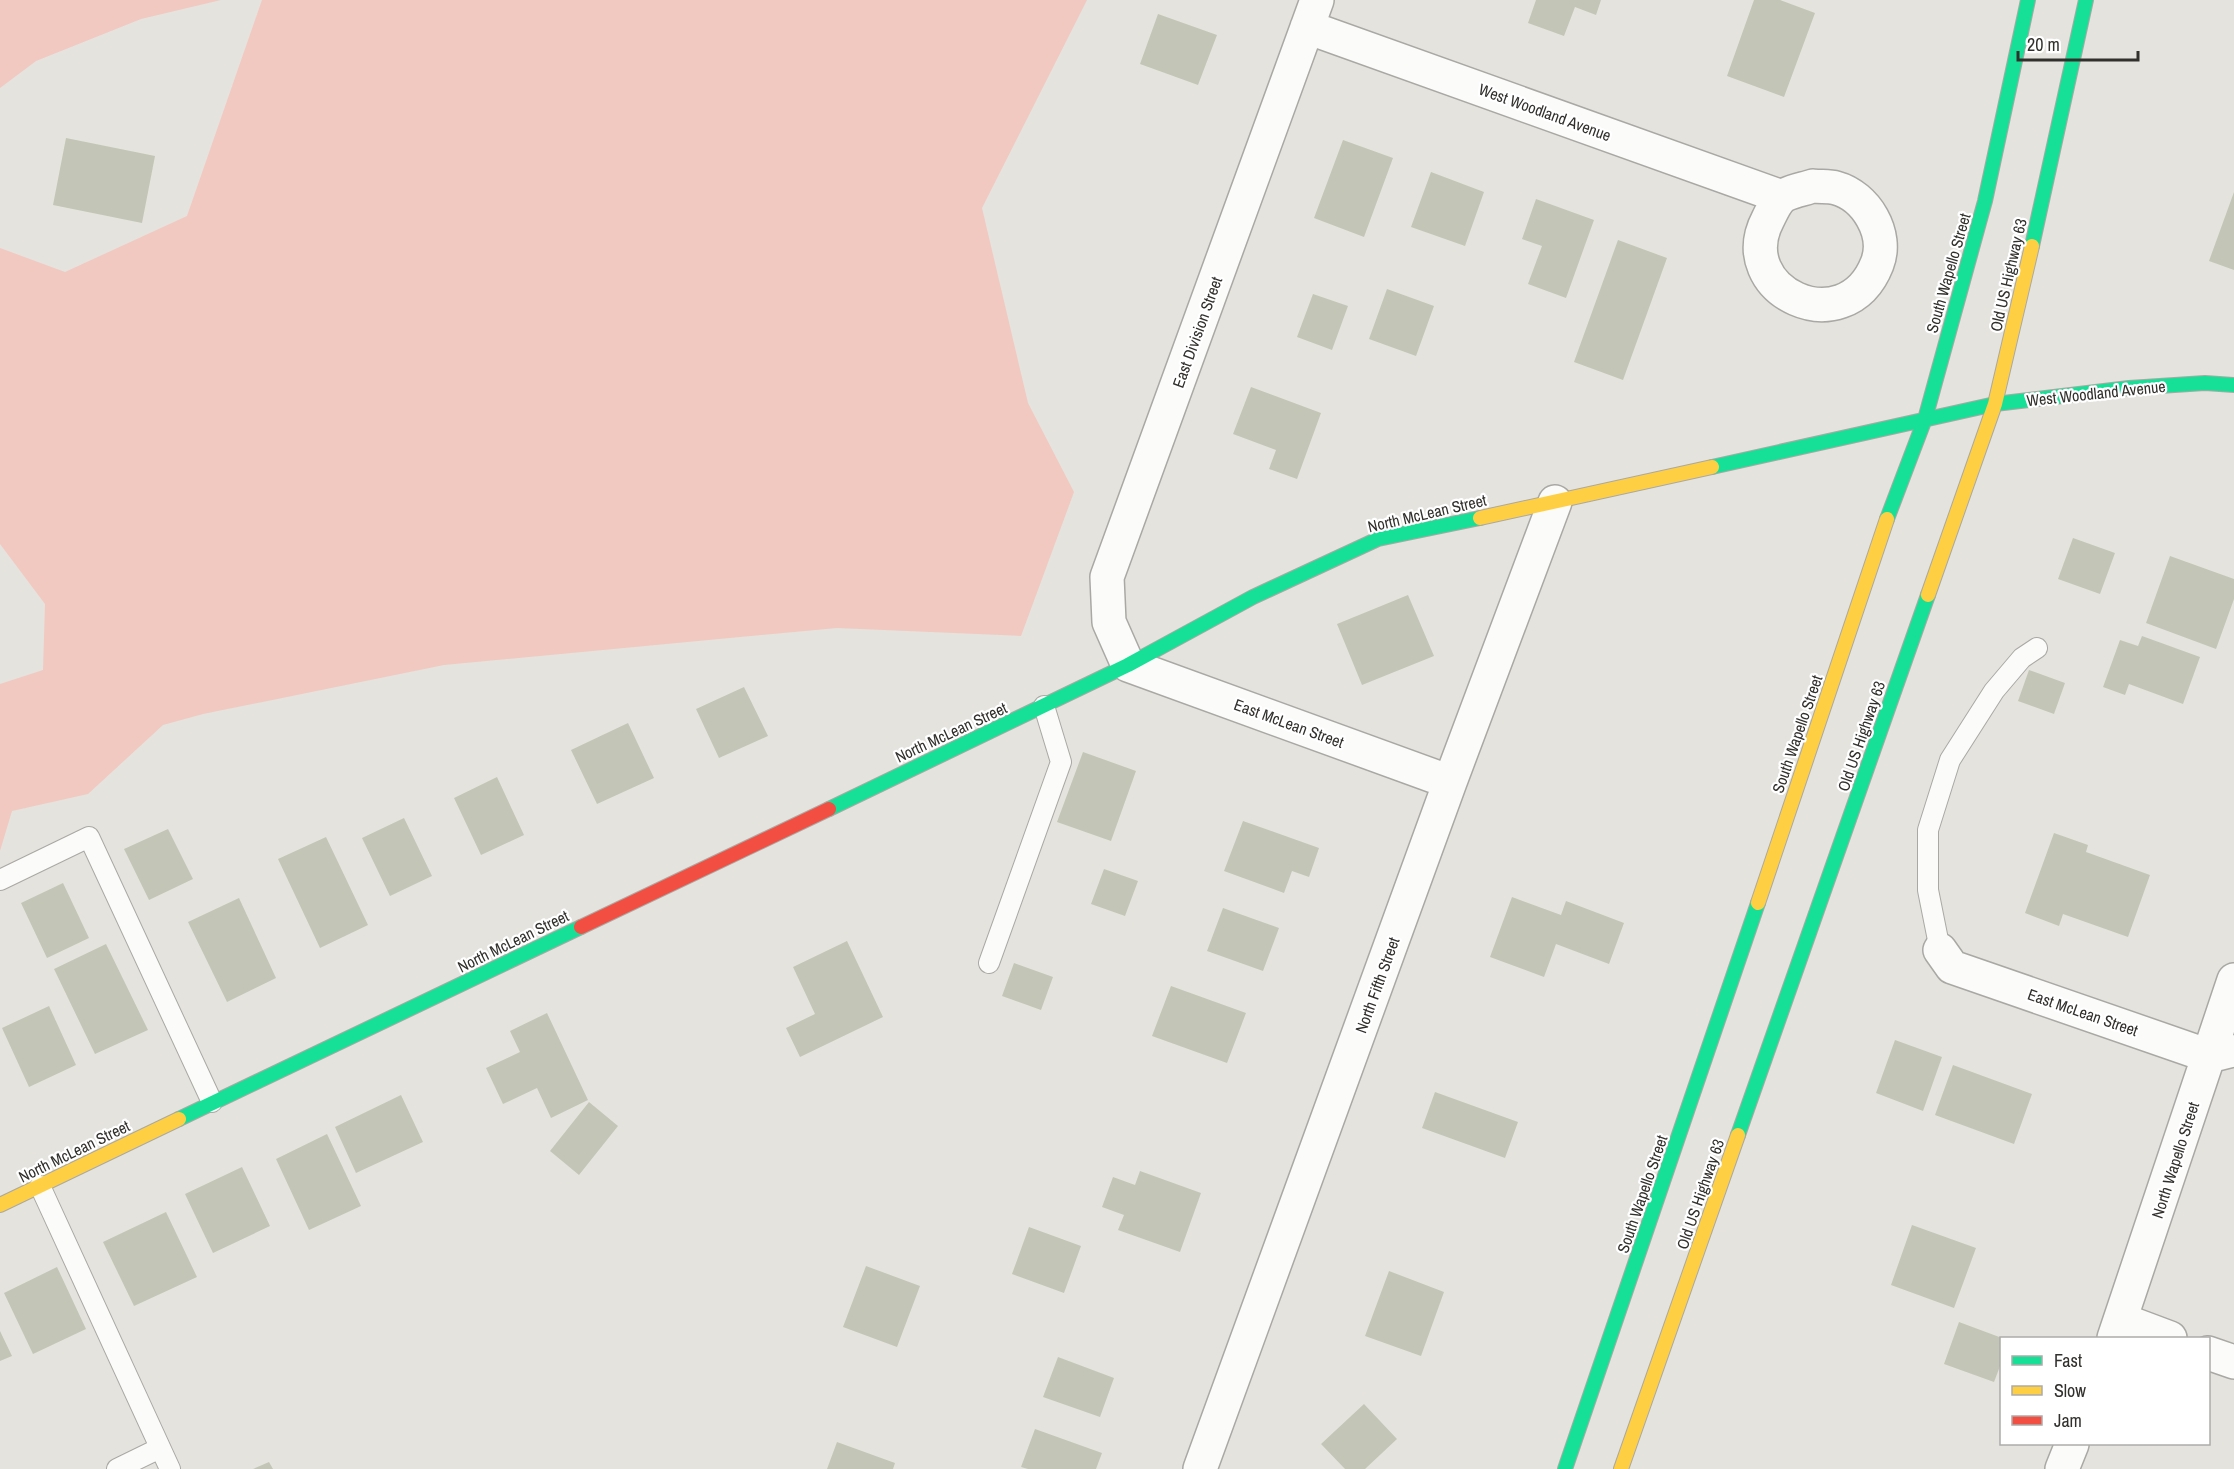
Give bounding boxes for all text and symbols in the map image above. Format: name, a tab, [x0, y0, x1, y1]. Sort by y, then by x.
scale bar	[2018, 24, 2138, 62]
text: 20 m	[2027, 32, 2060, 57]
street label: West Woodland Avenue	[1476, 78, 1614, 146]
street label: South Wapello Street	[1920, 210, 1976, 335]
street label: Old US Highway 63	[1984, 216, 2032, 334]
street label: East Division Street	[1167, 273, 1227, 391]
street label: West Woodland Avenue	[2026, 375, 2166, 411]
street label: North McLean Street	[1366, 489, 1489, 537]
street label: South Wapello Street	[1766, 672, 1828, 796]
street label: Old US Highway 63	[1832, 678, 1890, 794]
street label: East McLean Street	[1231, 693, 1347, 753]
street label: North McLean Street	[891, 696, 1011, 768]
street label: North McLean Street	[454, 904, 573, 977]
street label: North Fifth Street	[1349, 934, 1405, 1036]
street label: East McLean Street	[2025, 983, 2141, 1041]
street label: North Wapello Street	[2146, 1099, 2204, 1221]
street label: North McLean Street	[15, 1114, 134, 1187]
street label: South Wapello Street	[1611, 1132, 1673, 1256]
street label: Old US Highway 63	[1671, 1136, 1729, 1252]
legend	[2000, 1337, 2210, 1445]
text: Fast	[2054, 1348, 2082, 1373]
text: Slow	[2054, 1378, 2086, 1403]
text: Jam	[2054, 1408, 2082, 1433]

